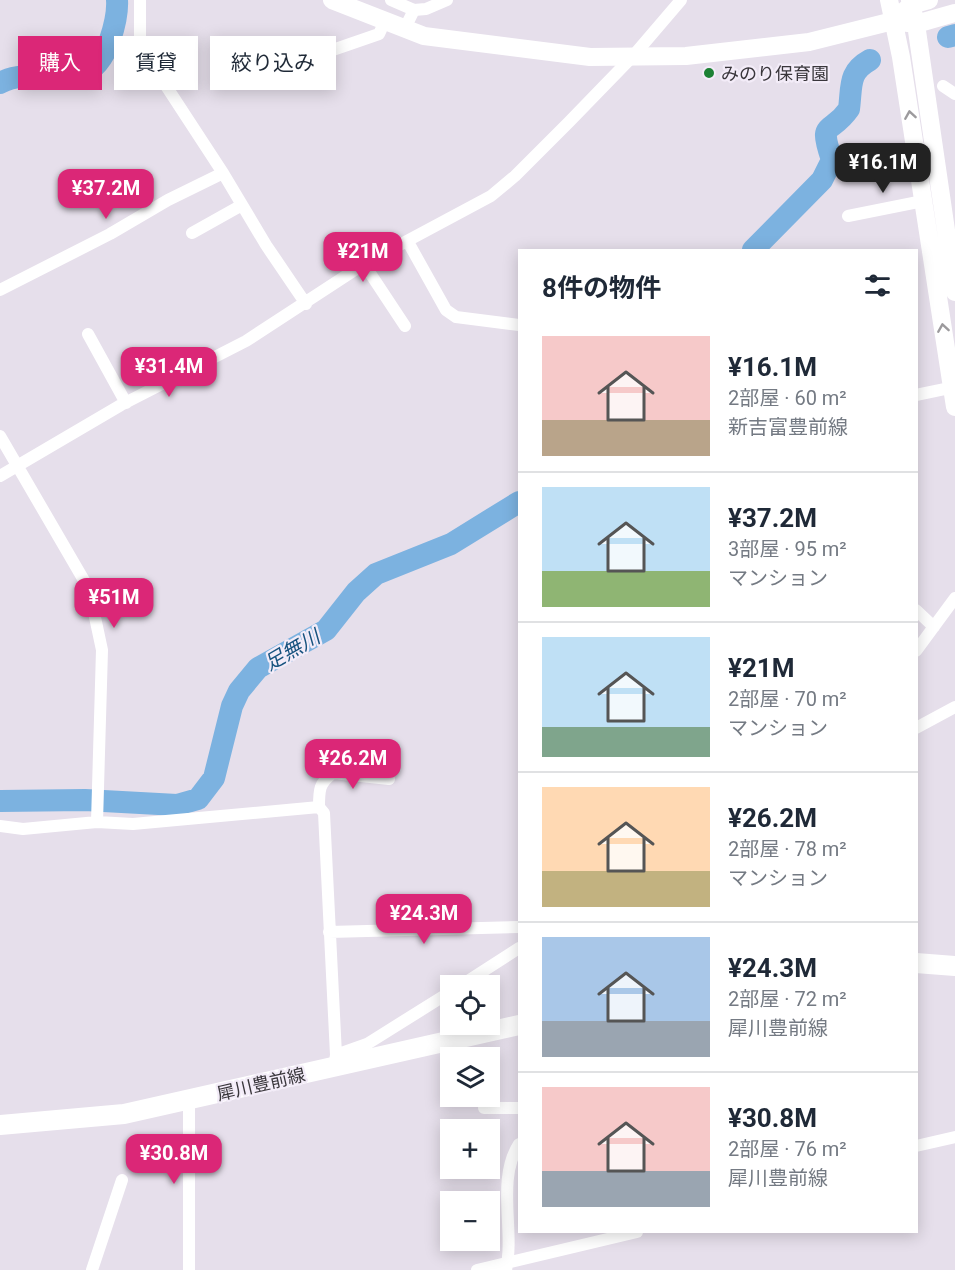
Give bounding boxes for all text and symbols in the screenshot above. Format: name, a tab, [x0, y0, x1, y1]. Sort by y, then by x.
chip: 購入	[18, 36, 102, 90]
chip: 賃貸	[114, 36, 198, 90]
chip: 絞り込み	[210, 36, 336, 90]
place label: みのり保育園	[721, 63, 829, 84]
marker: みのり保育園	[702, 66, 716, 80]
one-way arrow	[904, 110, 916, 120]
pin: ¥16.1M	[834, 143, 932, 194]
text: ¥16.1M	[849, 150, 917, 174]
pin: ¥37.2M	[57, 169, 155, 220]
text: ¥37.2M	[72, 176, 140, 200]
pin: ¥21M	[327, 232, 399, 283]
text: ¥21M	[337, 239, 389, 263]
icon: filters	[861, 269, 894, 302]
text: 8件の物件	[542, 273, 661, 303]
one-way arrow	[937, 324, 949, 333]
pin: ¥31.4M	[120, 347, 218, 398]
text: ¥16.1M	[728, 352, 817, 382]
text: ¥31.4M	[135, 354, 203, 378]
icon: home	[590, 360, 662, 432]
text: 2部屋 · 60 m²	[728, 386, 847, 410]
text: 新吉富豊前線	[728, 415, 848, 439]
text: ¥37.2M	[728, 503, 817, 533]
icon: home	[590, 511, 662, 583]
text: 3部屋 · 95 m²	[728, 537, 847, 561]
text: マンション	[728, 566, 828, 590]
pin: ¥51M	[78, 578, 150, 629]
text: ¥51M	[88, 585, 140, 609]
water label: 足無川	[260, 624, 326, 675]
text: ¥21M	[728, 653, 795, 683]
icon: home	[590, 661, 662, 733]
text: 2部屋 · 70 m²	[728, 687, 847, 711]
text: マンション	[728, 716, 828, 740]
pin: ¥26.2M	[304, 739, 402, 790]
text: ¥26.2M	[319, 746, 387, 770]
text: ¥26.2M	[728, 803, 817, 833]
icon: home	[590, 811, 662, 883]
text: 2部屋 · 78 m²	[728, 837, 847, 861]
text: マンション	[728, 866, 828, 890]
pin: ¥24.3M	[375, 894, 473, 945]
text: ¥24.3M	[390, 901, 458, 925]
text: ¥24.3M	[728, 953, 817, 983]
icon: home	[590, 961, 662, 1033]
map controls	[440, 975, 500, 1251]
button: locate	[440, 975, 500, 1035]
text: 2部屋 · 72 m²	[728, 987, 847, 1011]
text: 犀川豊前線	[728, 1016, 828, 1040]
button: layers	[440, 1047, 500, 1107]
street label: 犀川豊前線	[215, 1064, 307, 1104]
text: ¥30.8M	[728, 1103, 817, 1133]
icon: home	[590, 1111, 662, 1183]
button: +	[440, 1119, 500, 1179]
pin: ¥30.8M	[125, 1134, 223, 1185]
text: 2部屋 · 76 m²	[728, 1137, 847, 1161]
text: ¥30.8M	[140, 1141, 208, 1165]
text: 犀川豊前線	[728, 1166, 828, 1190]
button: −	[440, 1191, 500, 1251]

